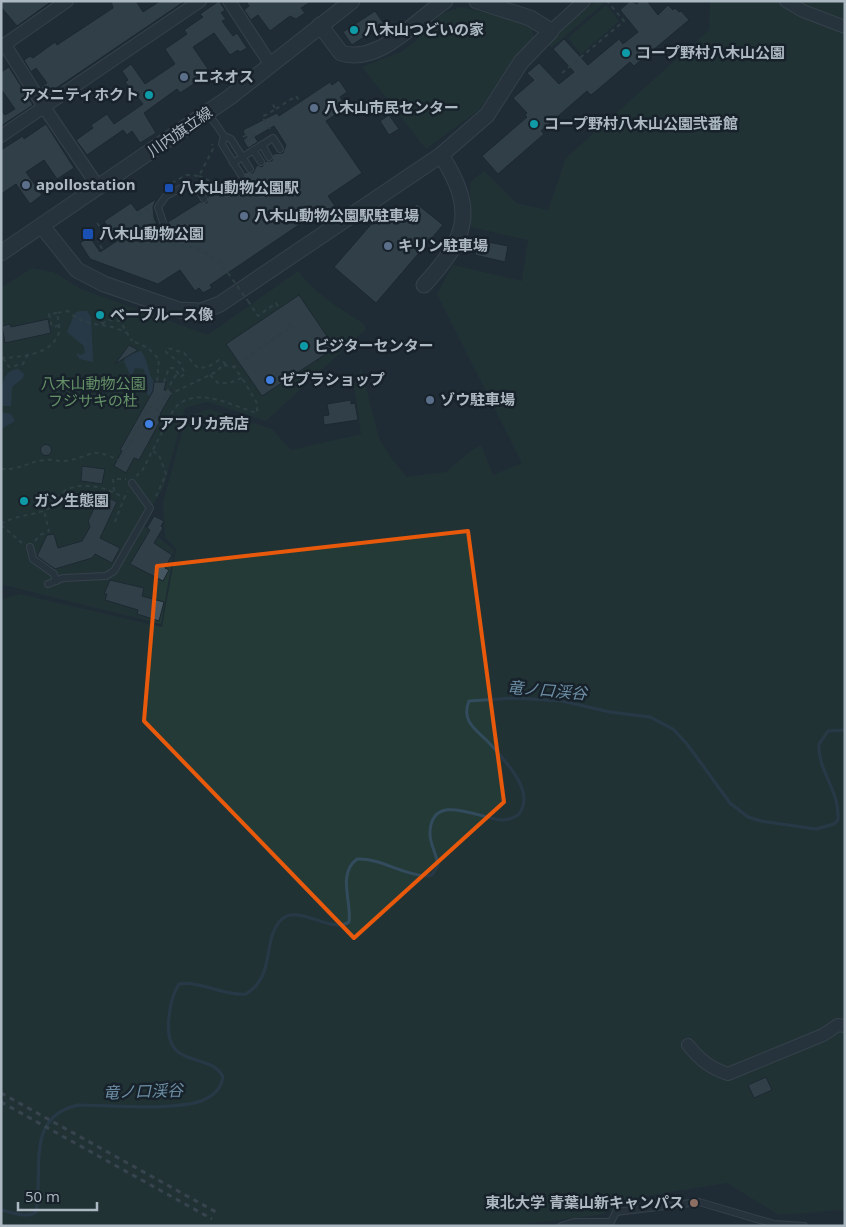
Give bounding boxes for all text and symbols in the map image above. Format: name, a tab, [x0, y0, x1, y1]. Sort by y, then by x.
place label: 八木山つどいの家	[364, 19, 484, 39]
marker: 八木山つどいの家	[348, 24, 360, 36]
place label: コープ野村八木山公園	[636, 42, 785, 62]
marker: コープ野村八木山公園	[620, 47, 632, 59]
place label: エネオス	[194, 66, 254, 86]
marker: エネオス	[178, 71, 190, 83]
place label: アメニティホクト	[21, 84, 139, 104]
marker: アメニティホクト	[143, 89, 155, 101]
place label: 八木山市民センター	[324, 97, 459, 117]
street label: 川内旗立線	[143, 101, 216, 161]
marker: 八木山市民センター	[308, 102, 320, 114]
place label: コープ野村八木山公園弐番館	[544, 113, 738, 133]
marker: コープ野村八木山公園弐番館	[528, 118, 540, 130]
place label: apollostation	[36, 174, 136, 194]
place label: 八木山動物公園駅	[179, 177, 299, 197]
marker: apollostation	[20, 179, 32, 191]
marker: 八木山動物公園駅	[163, 182, 175, 194]
place label: 八木山動物公園駅駐車場	[254, 205, 419, 225]
marker: 八木山動物公園駅駐車場	[238, 210, 250, 222]
place label: 八木山動物公園	[99, 223, 204, 243]
marker: 八木山動物公園	[81, 227, 95, 241]
place label: キリン駐車場	[398, 235, 488, 255]
marker: キリン駐車場	[382, 240, 394, 252]
place label: ベーブルース像	[110, 304, 213, 324]
marker: ベーブルース像	[94, 309, 106, 321]
place label: ビジターセンター	[314, 335, 434, 355]
marker: ビジターセンター	[298, 340, 310, 352]
place label: ゼブラショップ	[280, 369, 385, 389]
park label: 八木山動物公園 フジサキの杜	[40, 373, 146, 410]
marker: ゼブラショップ	[264, 374, 276, 386]
place label: ゾウ駐車場	[440, 389, 515, 409]
marker: ゾウ駐車場	[424, 394, 436, 406]
place label: アフリカ売店	[159, 413, 249, 433]
marker: アフリカ売店	[143, 418, 155, 430]
place label: ガン生態園	[34, 490, 109, 510]
marker: ガン生態園	[18, 495, 30, 507]
water label: 竜ノ口渓谷	[506, 676, 590, 705]
water label: 竜ノ口渓谷	[103, 1079, 185, 1103]
scale bar	[18, 1180, 96, 1212]
text: 50 m	[25, 1186, 60, 1206]
place label: 東北大学 青葉山新キャンパス	[485, 1192, 684, 1212]
marker: 東北大学 青葉山新キャンパス	[688, 1197, 700, 1209]

